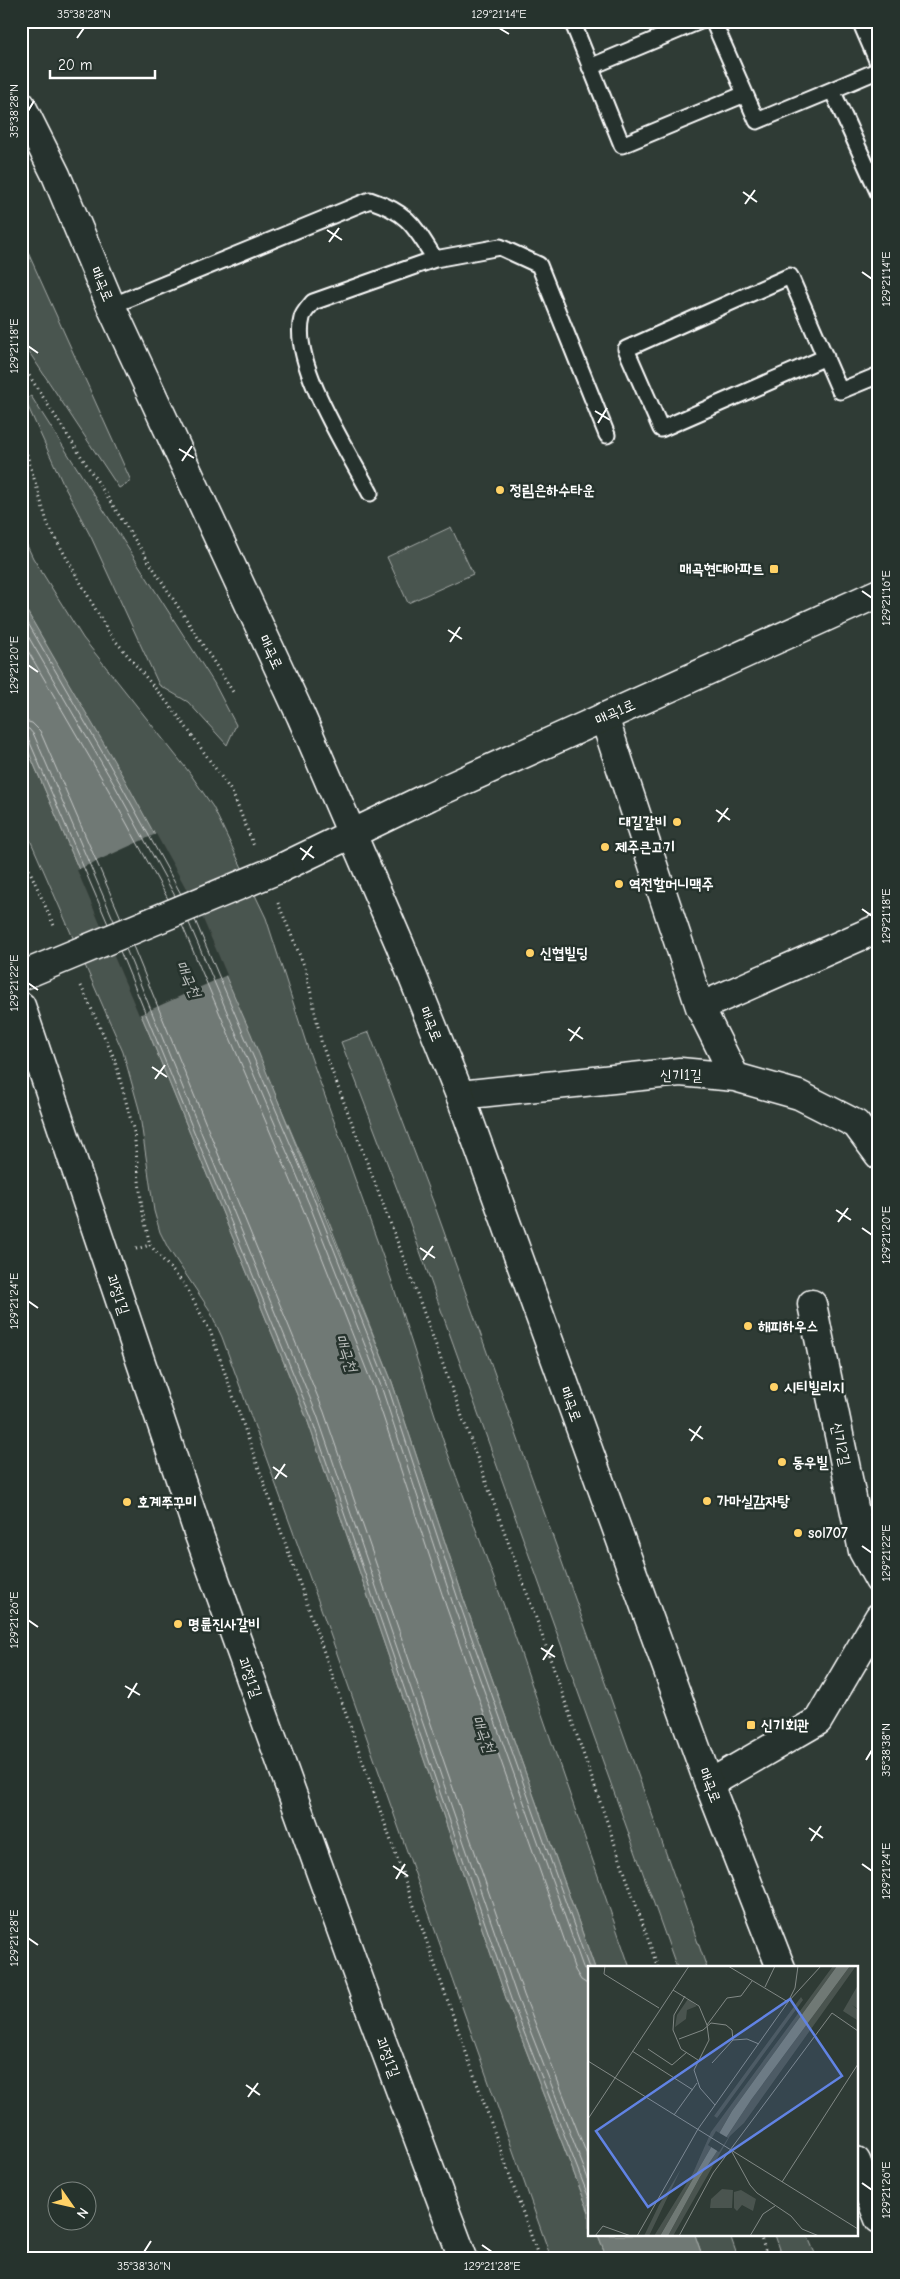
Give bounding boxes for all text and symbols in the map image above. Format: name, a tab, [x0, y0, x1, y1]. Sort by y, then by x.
text: 35°38'28"N	[57, 7, 111, 21]
text: 129°21'14"E	[472, 7, 526, 21]
scale bar	[50, 48, 155, 80]
text: 20 m	[58, 56, 92, 74]
text: 35°38'28"N	[7, 84, 21, 138]
text: 129°21'14"E	[879, 252, 893, 306]
street label: 매곡로	[87, 264, 117, 304]
text: 129°21'18"E	[7, 318, 21, 374]
place label: 정림은하수타운	[509, 481, 595, 499]
marker: 정림은하수타운	[494, 484, 506, 496]
place label: 매곡현대아파트	[680, 560, 764, 578]
marker: 매곡현대아파트	[768, 563, 780, 575]
text: 129°21'16"E	[879, 570, 893, 626]
street label: 매곡로	[255, 632, 287, 672]
text: 129°21'20"E	[7, 636, 21, 694]
street label: 매곡1로	[592, 695, 638, 729]
place label: 대길갈비	[619, 813, 667, 831]
marker: 대길갈비	[671, 816, 683, 828]
place label: 제주큰고기	[615, 838, 675, 856]
marker: 제주큰고기	[599, 841, 611, 853]
place label: 역전할머니맥주	[629, 875, 714, 893]
marker: 역전할머니맥주	[613, 878, 625, 890]
text: 129°21'18"E	[879, 888, 893, 944]
place label: 신협빌딩	[540, 944, 588, 962]
marker: 신협빌딩	[524, 947, 536, 959]
text: 129°21'22"E	[7, 955, 21, 1011]
water label: 매곡천	[172, 958, 205, 1002]
street label: 매곡로	[416, 1004, 446, 1044]
street label: 신기1길	[660, 1066, 702, 1084]
text: 129°21'20"E	[879, 1206, 893, 1264]
street label: 괴정1길	[103, 1271, 133, 1317]
text: 129°21'24"E	[7, 1273, 21, 1329]
place label: 해피하우스	[758, 1317, 818, 1335]
marker: 해피하우스	[742, 1320, 754, 1332]
water label: 매곡천	[331, 1332, 361, 1376]
place label: 시티빌리지	[784, 1378, 844, 1396]
marker: 시티빌리지	[768, 1381, 780, 1393]
street label: 매곡로	[556, 1384, 586, 1424]
street label: 신기2길	[828, 1421, 854, 1467]
place label: 동우빌	[792, 1453, 829, 1471]
marker: 동우빌	[776, 1456, 788, 1468]
place label: 가마실감자탕	[717, 1492, 790, 1510]
place label: 호계쭈꾸미	[137, 1493, 197, 1511]
marker: 가마실감자탕	[701, 1495, 713, 1507]
marker: 호계쭈꾸미	[121, 1496, 133, 1508]
place label: sol707	[808, 1524, 848, 1542]
text: 129°21'22"E	[879, 1525, 893, 1581]
marker: sol707	[792, 1527, 804, 1539]
text: 129°21'26"E	[7, 1591, 21, 1649]
place label: 명륜진사갈비	[188, 1615, 260, 1633]
marker: 명륜진사갈비	[172, 1618, 184, 1630]
street label: 괴정1길	[234, 1654, 266, 1700]
water label: 매곡천	[468, 1713, 499, 1757]
place label: 신기회관	[761, 1716, 809, 1734]
marker: 신기회관	[745, 1719, 757, 1731]
text: 35°38'38"N	[879, 1723, 893, 1777]
street label: 매곡로	[695, 1765, 725, 1805]
text: 129°21'24"E	[879, 1843, 893, 1899]
text: 129°21'28"E	[7, 1910, 21, 1966]
inset map	[588, 1966, 858, 2236]
street label: 괴정1길	[372, 2034, 404, 2080]
text: 129°21'26"E	[879, 2161, 893, 2219]
north arrow	[48, 2182, 98, 2232]
text: N	[73, 2204, 92, 2222]
text: 35°38'36"N	[117, 2259, 171, 2273]
text: 129°21'28"E	[464, 2259, 520, 2273]

